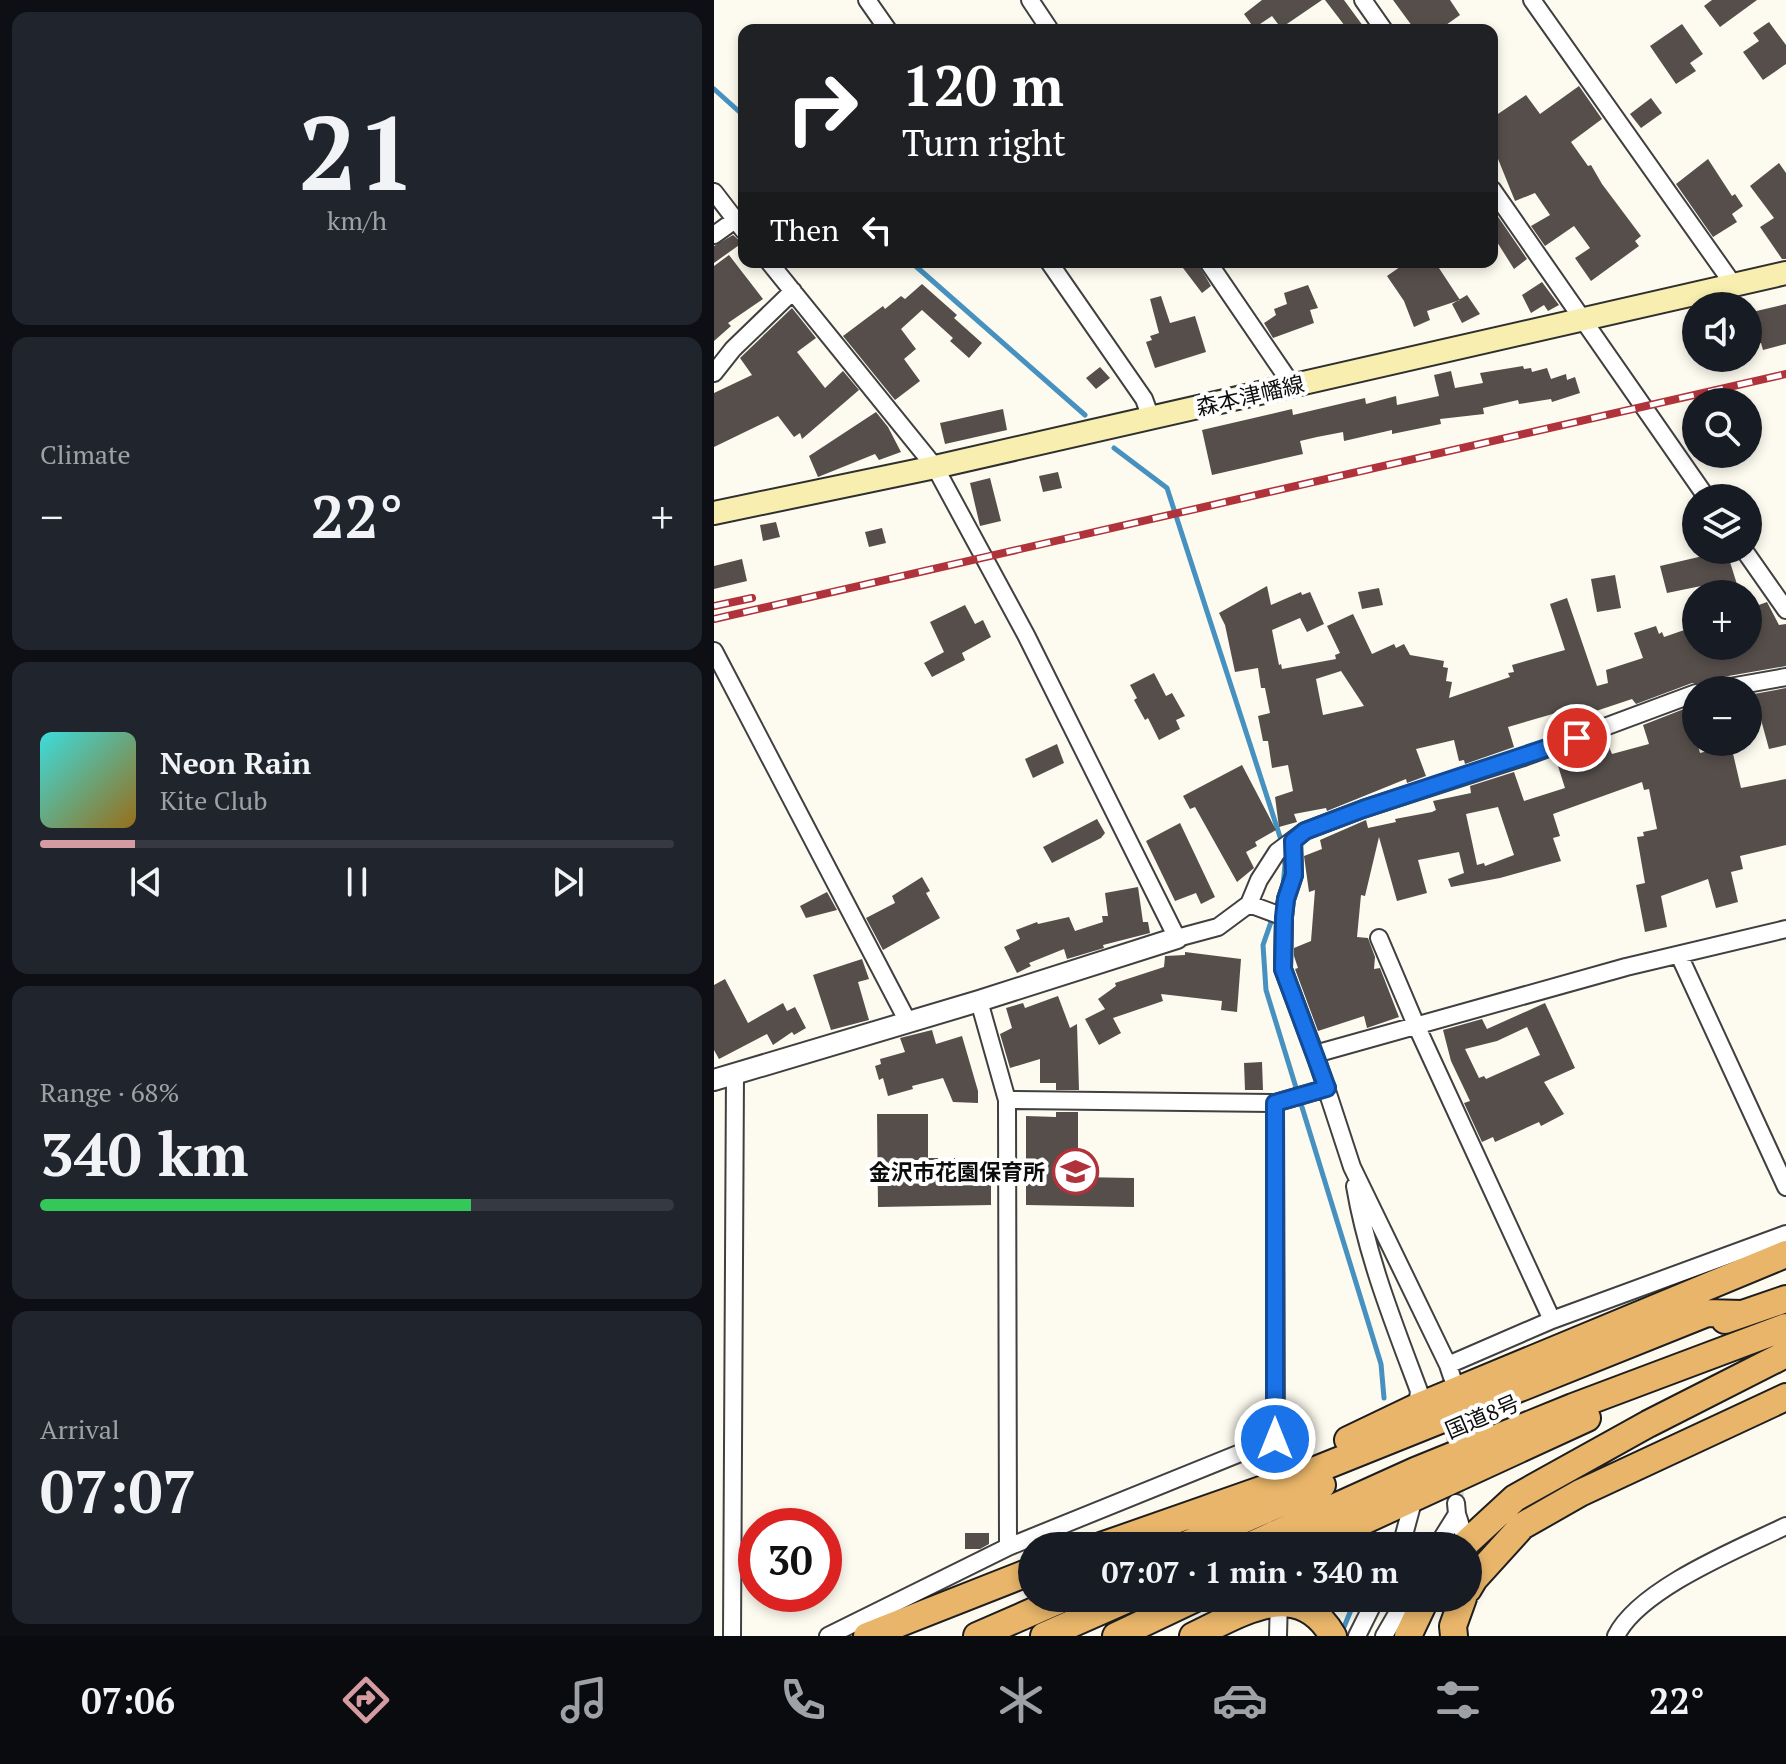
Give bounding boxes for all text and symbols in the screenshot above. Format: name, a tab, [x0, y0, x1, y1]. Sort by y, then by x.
text: 120 m	[902, 48, 1064, 122]
icon: right	[770, 56, 874, 160]
text: 21	[298, 82, 416, 220]
text: Turn right	[902, 119, 1066, 166]
text: km/h	[327, 203, 387, 237]
icon: left	[855, 208, 899, 252]
text: Then	[770, 210, 839, 250]
map controls	[1682, 292, 1762, 756]
button: sound	[1682, 292, 1762, 372]
street label: 森本津幡線	[1193, 368, 1307, 422]
button: search	[1682, 388, 1762, 468]
text: Climate	[40, 437, 131, 471]
text: 22°	[311, 476, 403, 555]
button: layers	[1682, 484, 1762, 564]
text: −	[40, 487, 63, 546]
text: +	[651, 487, 674, 546]
button: +	[1682, 580, 1762, 660]
button: −	[1682, 676, 1762, 756]
pin	[1543, 704, 1611, 772]
icon: arrive	[1555, 716, 1599, 760]
text: Neon Rain	[160, 743, 311, 783]
text: Kite Club	[160, 783, 267, 817]
icon: previous	[124, 860, 168, 904]
icon: pause	[335, 860, 379, 904]
icon: next	[546, 860, 590, 904]
text: Range · 68%	[40, 1075, 179, 1109]
text: 340 km	[40, 1114, 248, 1193]
school or university icon: 金沢市花園保育所	[1052, 1147, 1100, 1195]
place label: 金沢市花園保育所	[869, 1157, 1045, 1186]
street label: 国道8号	[1441, 1387, 1523, 1445]
position arrow	[1233, 1397, 1317, 1481]
text: Arrival	[40, 1412, 120, 1446]
text: 07:07	[40, 1451, 196, 1530]
speed limit sign: 30	[738, 1508, 842, 1612]
text: 07:07 · 1 min · 340 m	[1102, 1552, 1398, 1592]
icon: directions	[338, 1672, 394, 1728]
icon: music	[556, 1672, 612, 1728]
icon: phone	[775, 1672, 831, 1728]
icon: climate	[993, 1672, 1049, 1728]
icon: car	[1212, 1672, 1268, 1728]
icon: filters	[1430, 1672, 1486, 1728]
text: 07:06	[81, 1677, 175, 1724]
text: 22°	[1649, 1677, 1705, 1724]

